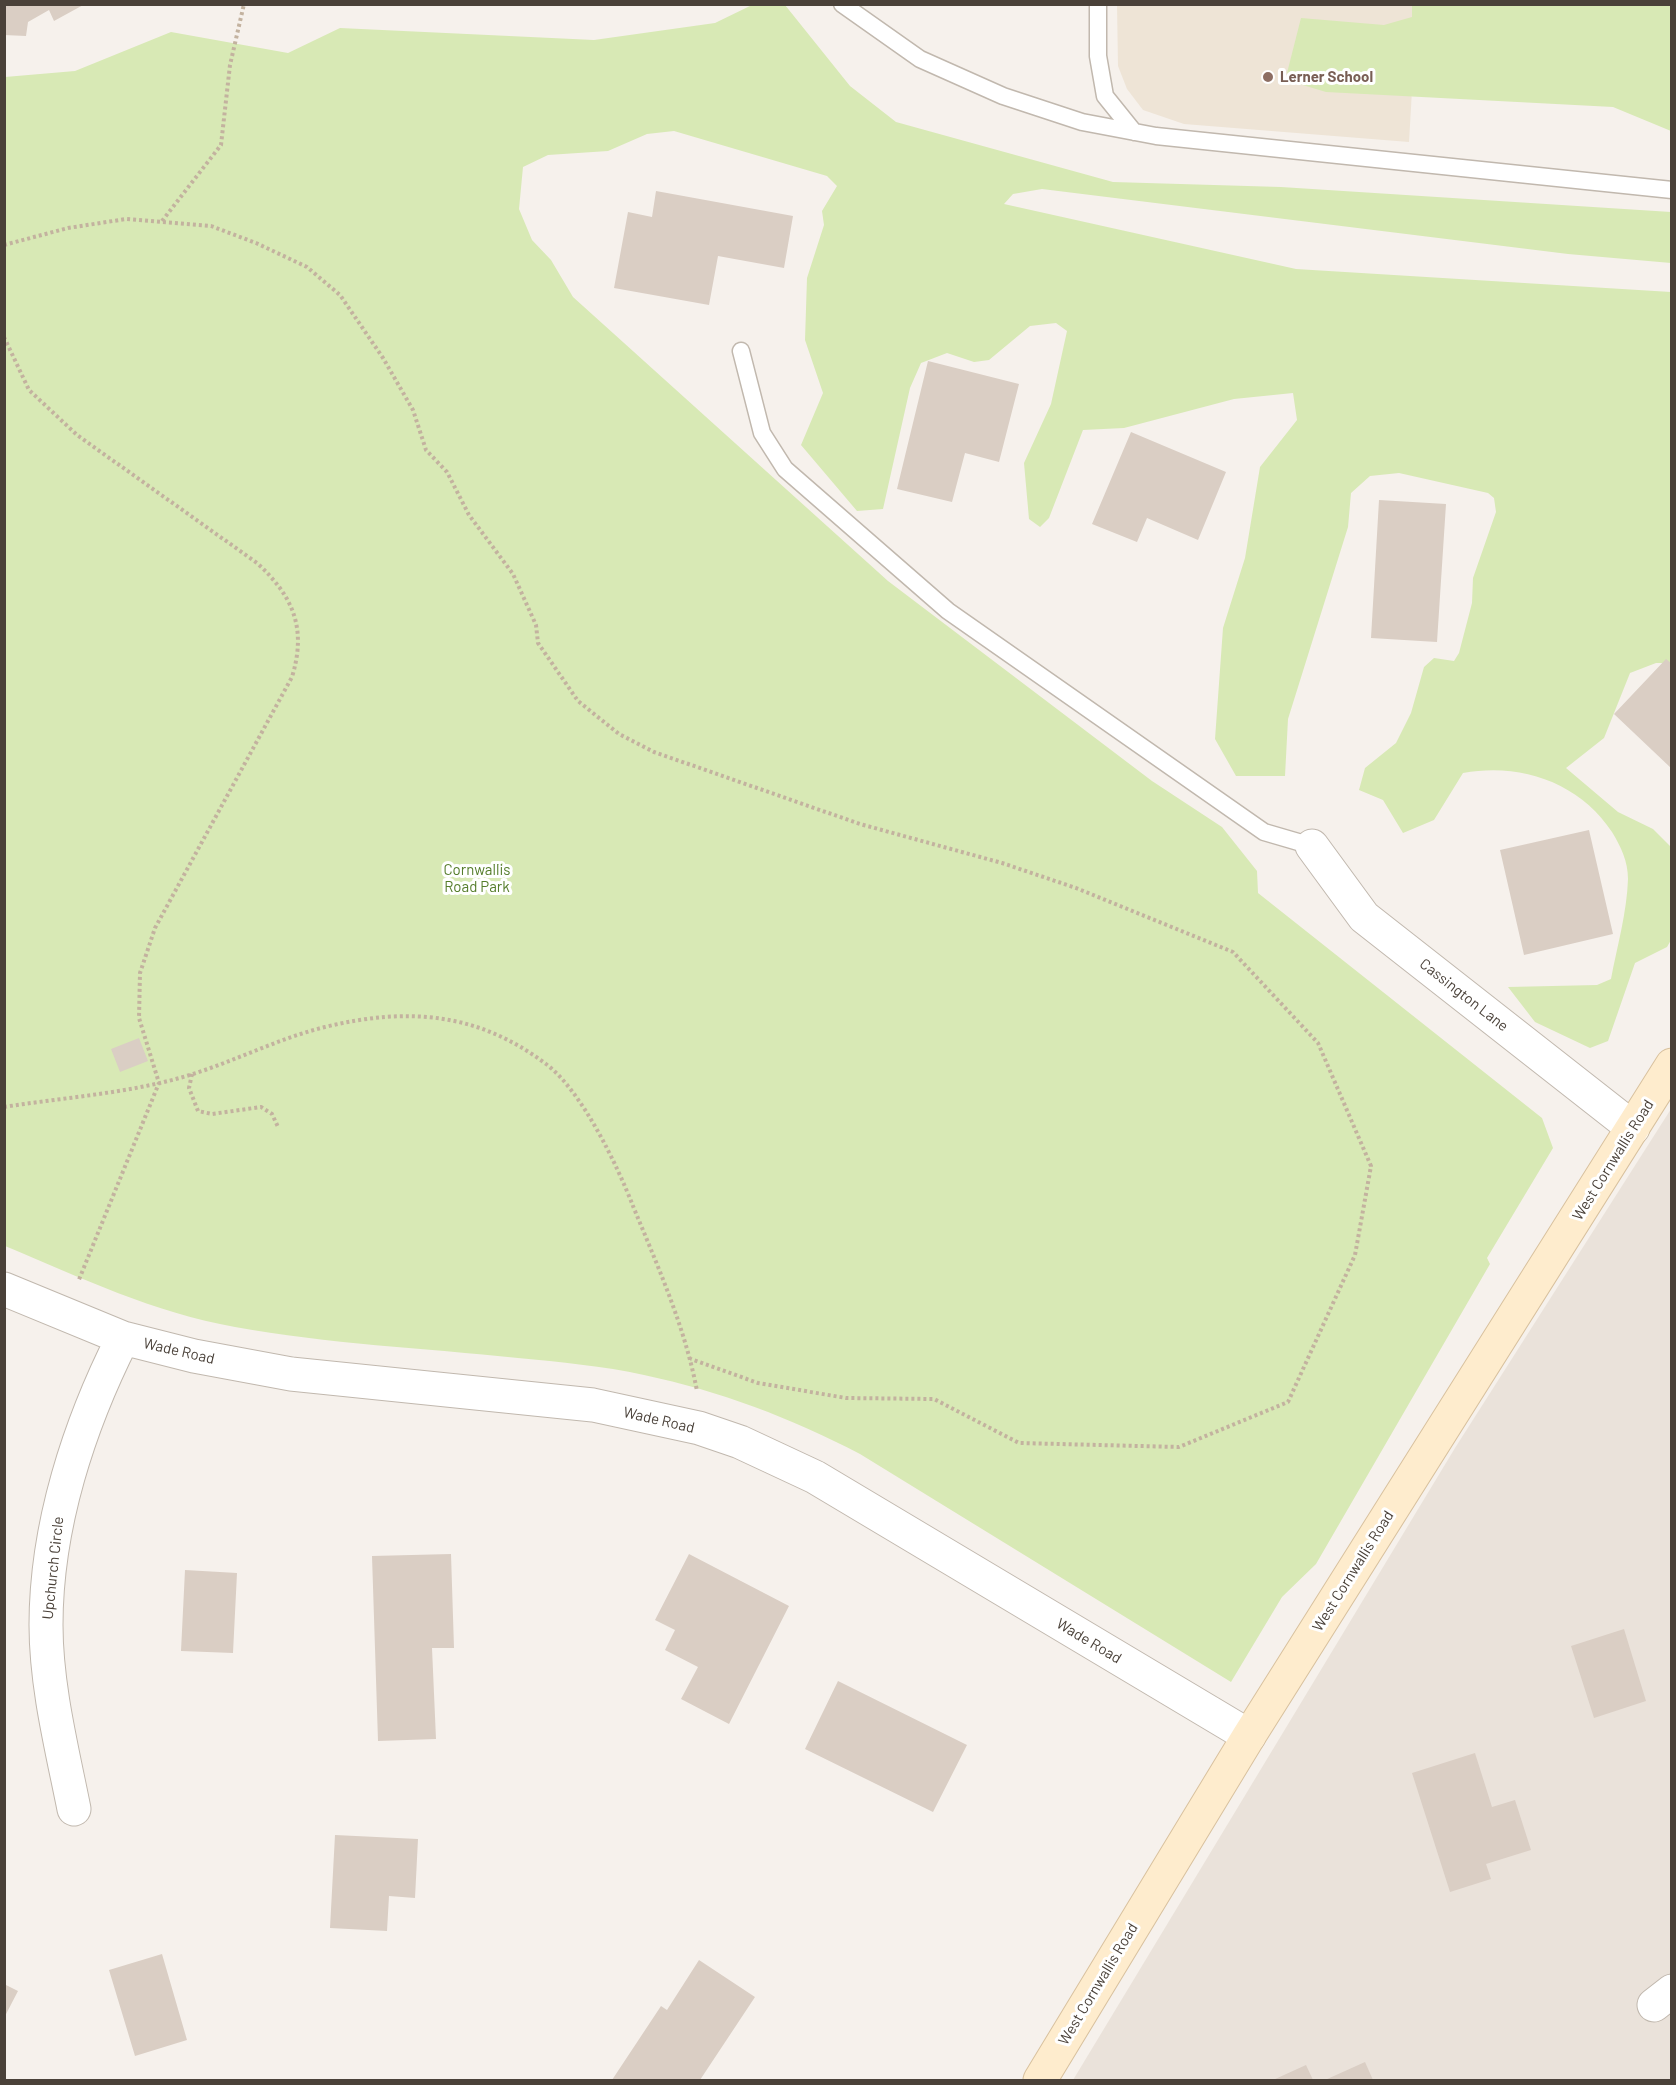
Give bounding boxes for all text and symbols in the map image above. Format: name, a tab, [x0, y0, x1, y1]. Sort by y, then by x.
place label: Lerner School	[1280, 68, 1373, 86]
marker: Lerner School	[1261, 70, 1275, 84]
park label: Cornwallis Road Park	[444, 861, 510, 896]
street label: Cassington Lane	[1416, 955, 1512, 1035]
street label: West Cornwallis Road	[1569, 1096, 1657, 1224]
street label: Wade Road	[142, 1334, 216, 1368]
street label: Wade Road	[622, 1403, 696, 1437]
street label: West Cornwallis Road	[1309, 1507, 1397, 1635]
street label: Upchurch Circle	[39, 1516, 67, 1620]
street label: Wade Road	[1053, 1615, 1125, 1667]
street label: West Cornwallis Road	[1054, 1920, 1142, 2048]

